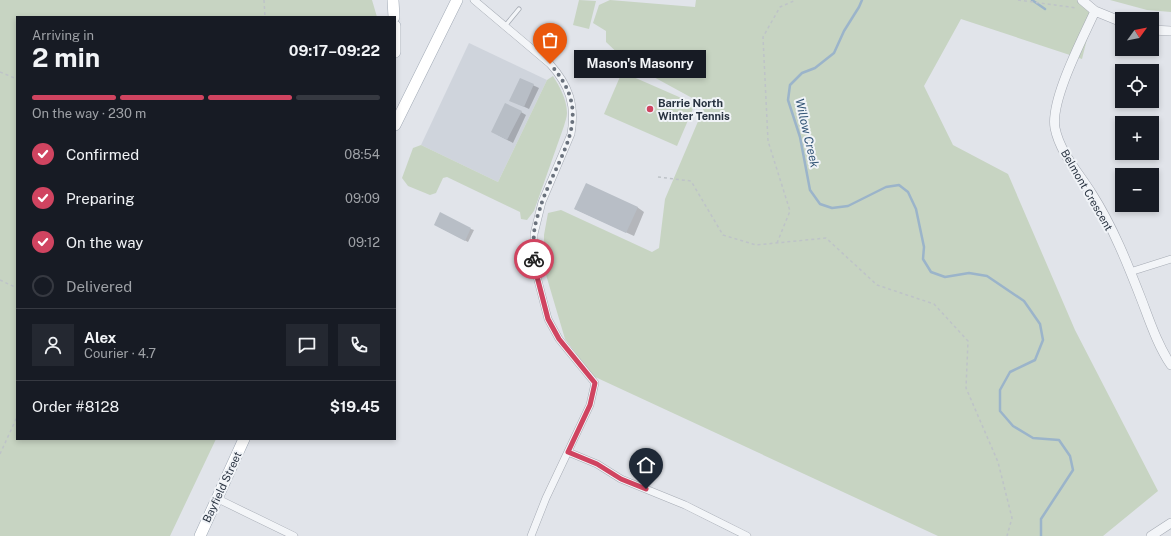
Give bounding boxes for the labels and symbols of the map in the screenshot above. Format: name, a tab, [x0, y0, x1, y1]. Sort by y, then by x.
north arrow	[1115, 12, 1159, 56]
pin	[533, 23, 567, 64]
callout: Mason's Masonry	[574, 50, 706, 78]
place label: Barrie North Winter Tennis	[658, 97, 730, 122]
water label: Willow Creek	[792, 97, 822, 170]
marker: Barrie North Winter Tennis	[645, 104, 655, 114]
street label: Belmont Crescent	[1059, 147, 1115, 233]
courier	[514, 239, 554, 279]
pin	[629, 448, 663, 489]
street label: Bayfield Street	[200, 450, 244, 524]

